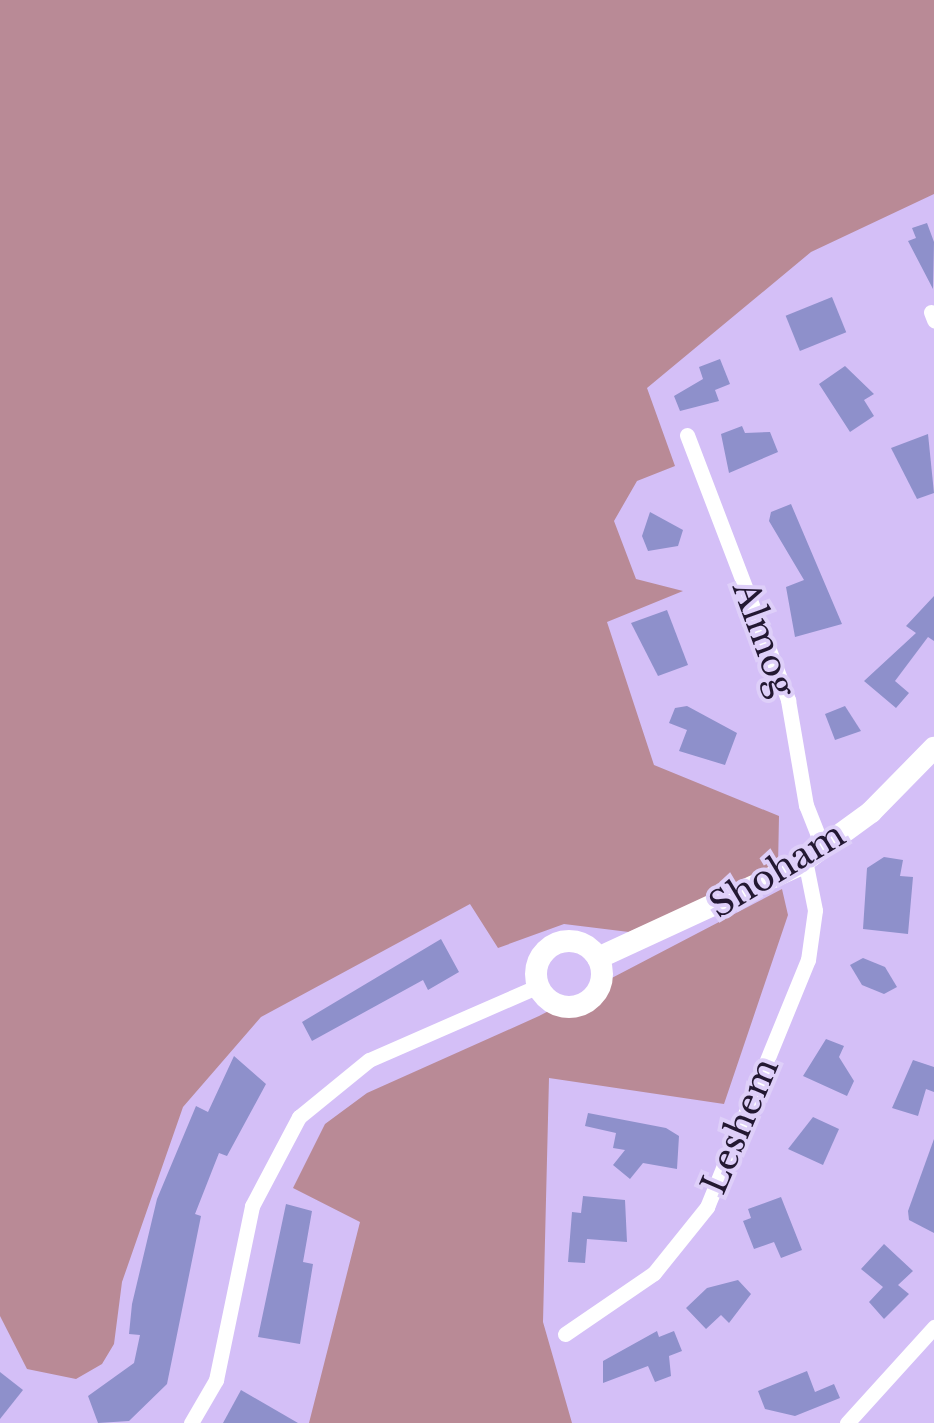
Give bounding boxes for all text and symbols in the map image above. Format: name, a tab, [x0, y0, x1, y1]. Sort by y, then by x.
street label: Almog	[724, 576, 804, 702]
street label: Shoham	[702, 813, 852, 927]
street label: Leshem	[693, 1052, 787, 1200]

